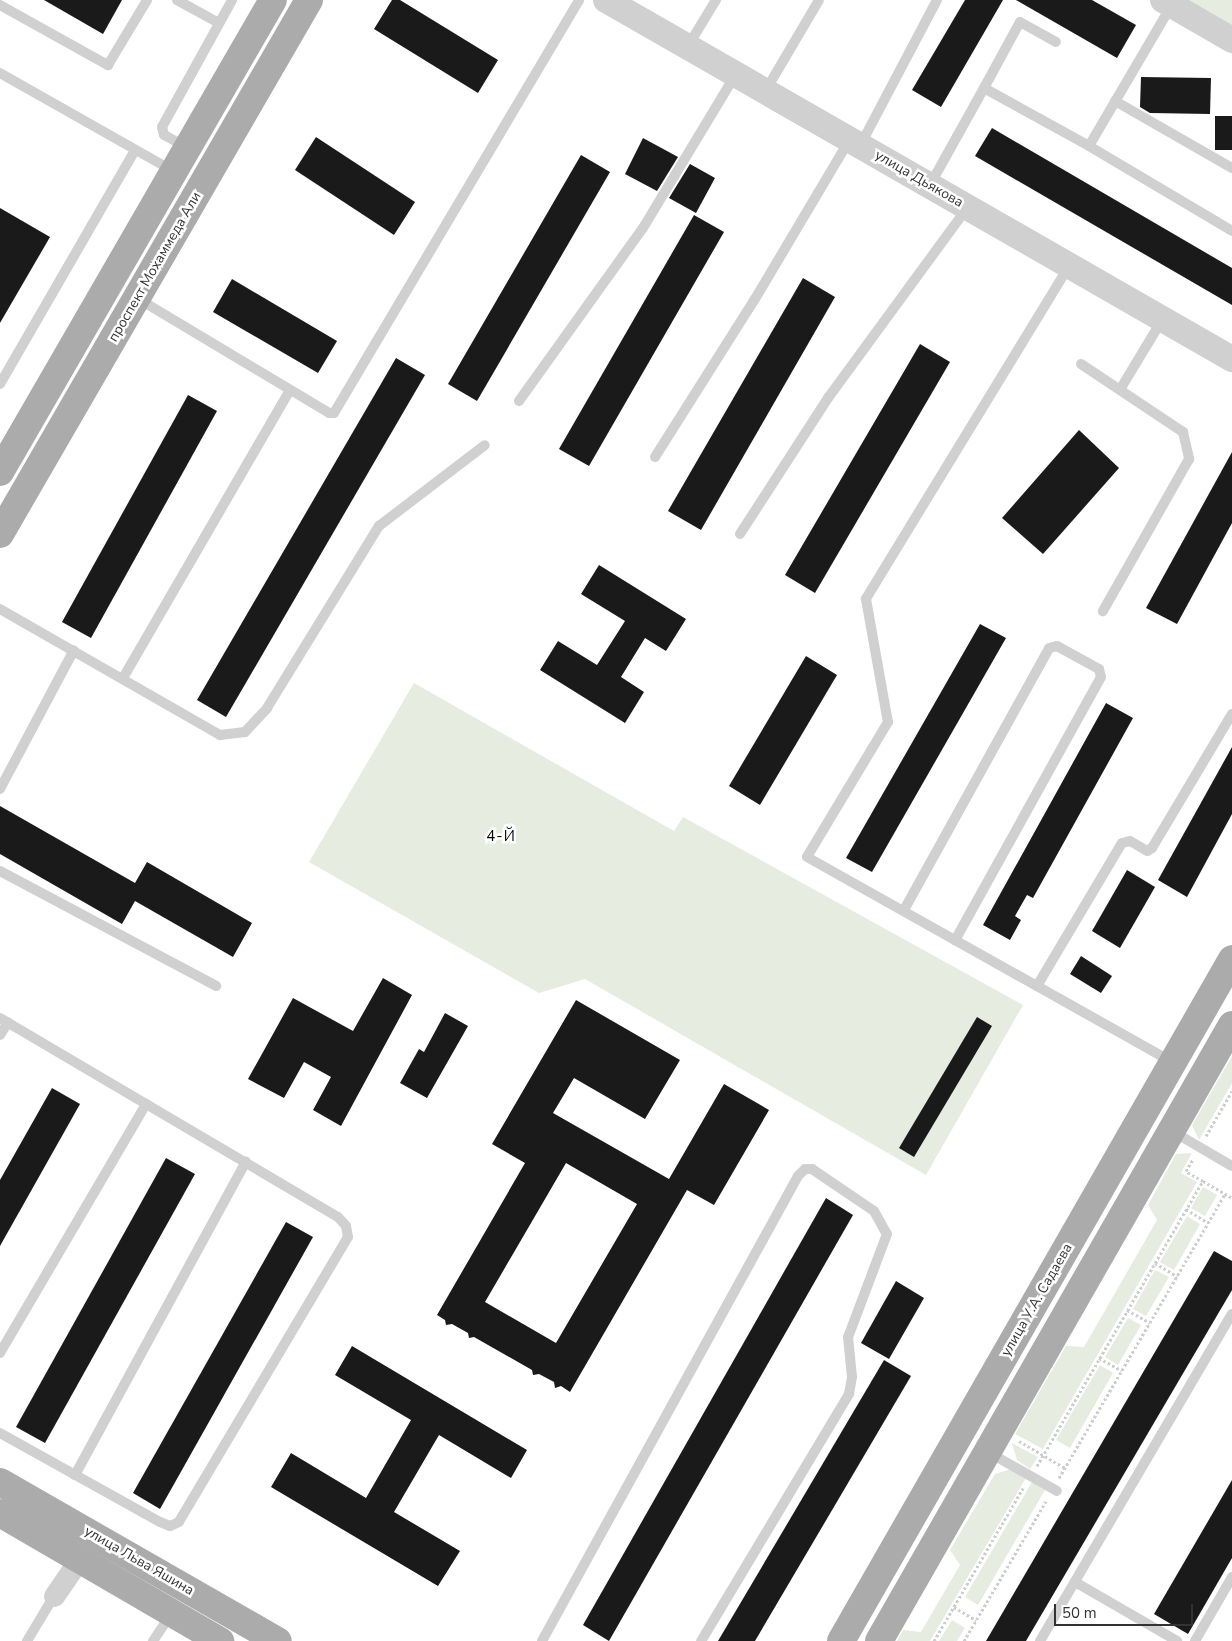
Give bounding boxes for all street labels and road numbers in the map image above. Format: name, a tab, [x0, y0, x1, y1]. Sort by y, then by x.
street label: улица Дьякова	[872, 147, 966, 211]
street label: проспект Мохаммеда Али	[105, 189, 205, 345]
street label: улица У.А. Садаева	[998, 1240, 1076, 1360]
street label: улица Льва Яшина	[81, 1523, 197, 1599]

